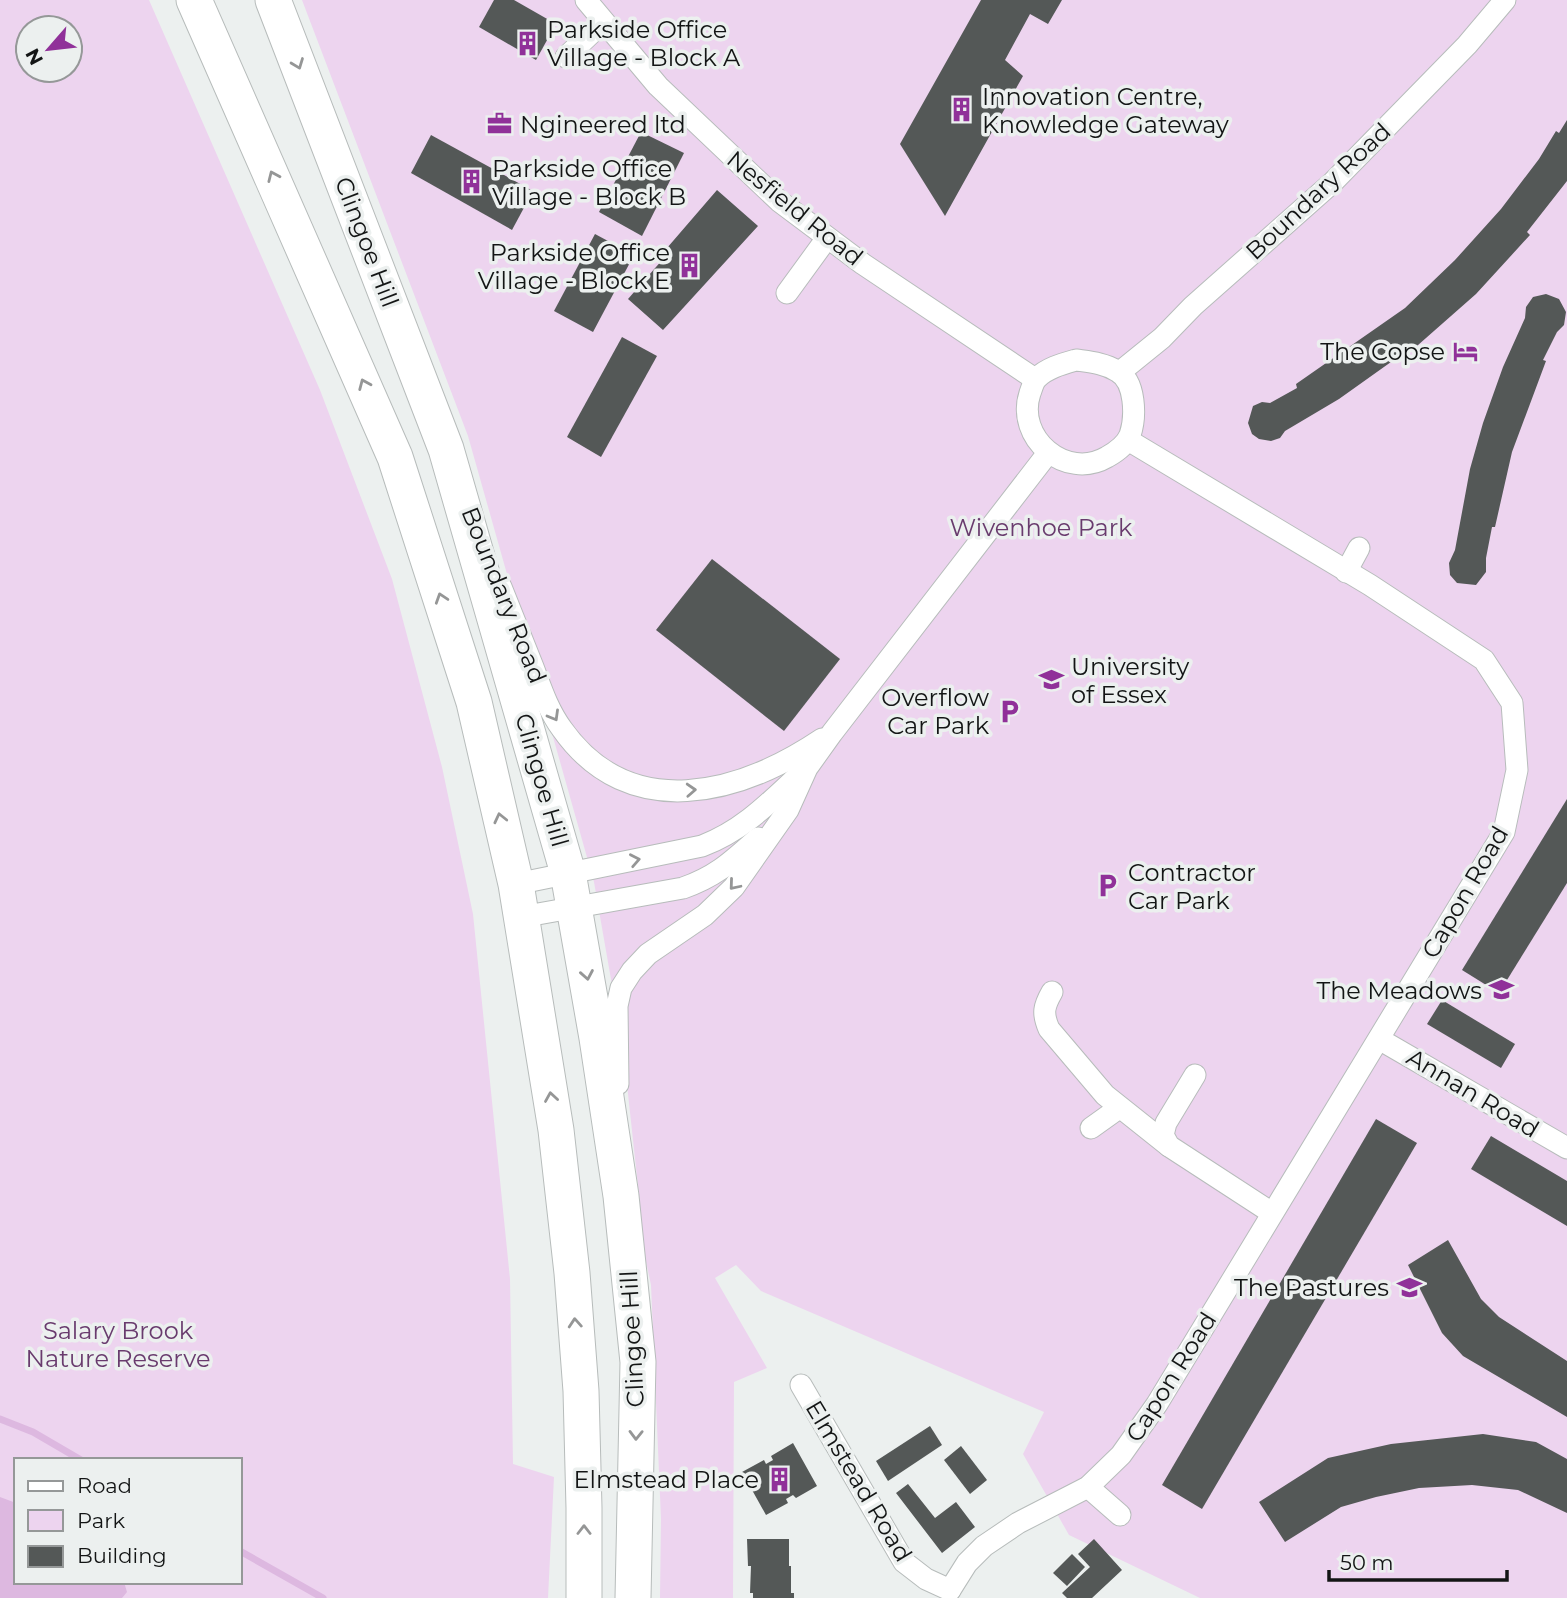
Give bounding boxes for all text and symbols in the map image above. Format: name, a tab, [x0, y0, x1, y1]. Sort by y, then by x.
north arrow	[14, 14, 84, 84]
place label: Parkside Office Village - Block A	[547, 15, 741, 72]
building icon: Parkside Office Village - Block A	[513, 29, 541, 57]
text: N	[21, 45, 48, 69]
one-way arrow	[289, 57, 303, 69]
place label: Innovation Centre, Knowledge Gateway	[982, 82, 1229, 139]
building icon: Innovation Centre, Knowledge Gateway	[948, 96, 976, 124]
office icon: Ngineered ltd	[486, 110, 514, 138]
place label: Ngineered ltd	[520, 110, 686, 139]
street label: Boundary Road	[1240, 116, 1396, 266]
street label: Nesfield Road	[721, 144, 869, 272]
place label: Parkside Office Village - Block B	[492, 154, 686, 211]
building icon: Parkside Office Village - Block B	[458, 168, 486, 196]
one-way arrow	[267, 171, 281, 183]
street label: Clingoe Hill	[329, 173, 405, 311]
place label: Parkside Office Village - Block E	[478, 238, 670, 295]
building icon: Parkside Office Village - Block E	[676, 252, 704, 280]
place label: The Copse	[1320, 337, 1445, 366]
hotel icon: The Copse	[1451, 337, 1479, 365]
one-way arrow	[358, 379, 372, 392]
street label: Boundary Road	[455, 503, 553, 687]
park label: Wivenhoe Park	[950, 513, 1133, 542]
one-way arrow	[434, 593, 449, 605]
place label: University of Essex	[1071, 652, 1189, 709]
school or university icon: University of Essex	[1037, 666, 1065, 694]
place label: Overflow Car Park	[881, 683, 990, 740]
parking icon: Overflow Car Park	[995, 697, 1023, 725]
one-way arrow	[546, 709, 559, 722]
street label: Clingoe Hill	[509, 710, 575, 850]
one-way arrow	[686, 783, 697, 798]
one-way arrow	[494, 812, 508, 824]
street label: Capon Road	[1416, 821, 1514, 963]
one-way arrow	[629, 853, 641, 868]
place label: Contractor Car Park	[1128, 858, 1256, 915]
parking icon: Contractor Car Park	[1094, 872, 1122, 900]
one-way arrow	[730, 877, 742, 890]
one-way arrow	[579, 970, 594, 981]
place label: The Meadows	[1316, 976, 1482, 1005]
school or university icon: The Meadows	[1488, 976, 1516, 1004]
street label: Annan Road	[1402, 1042, 1544, 1144]
one-way arrow	[544, 1091, 559, 1103]
street label: Clingoe Hill	[614, 1270, 650, 1408]
place label: The Pastures	[1234, 1273, 1389, 1302]
school or university icon: The Pastures	[1395, 1273, 1423, 1301]
street label: Capon Road	[1120, 1307, 1222, 1447]
park label: Salary Brook Nature Reserve	[26, 1316, 210, 1373]
one-way arrow	[568, 1318, 583, 1329]
street label: Elmstead Road	[800, 1395, 918, 1567]
one-way arrow	[629, 1430, 644, 1441]
legend	[14, 1458, 242, 1584]
place label: Elmstead Place	[574, 1465, 759, 1494]
building icon: Elmstead Place	[765, 1465, 793, 1493]
text: Road	[77, 1473, 132, 1498]
text: Park	[77, 1508, 125, 1533]
one-way arrow	[576, 1524, 592, 1535]
scale bar	[1329, 1538, 1508, 1582]
text: Building	[77, 1543, 167, 1568]
text: 50 m	[1340, 1550, 1394, 1575]

